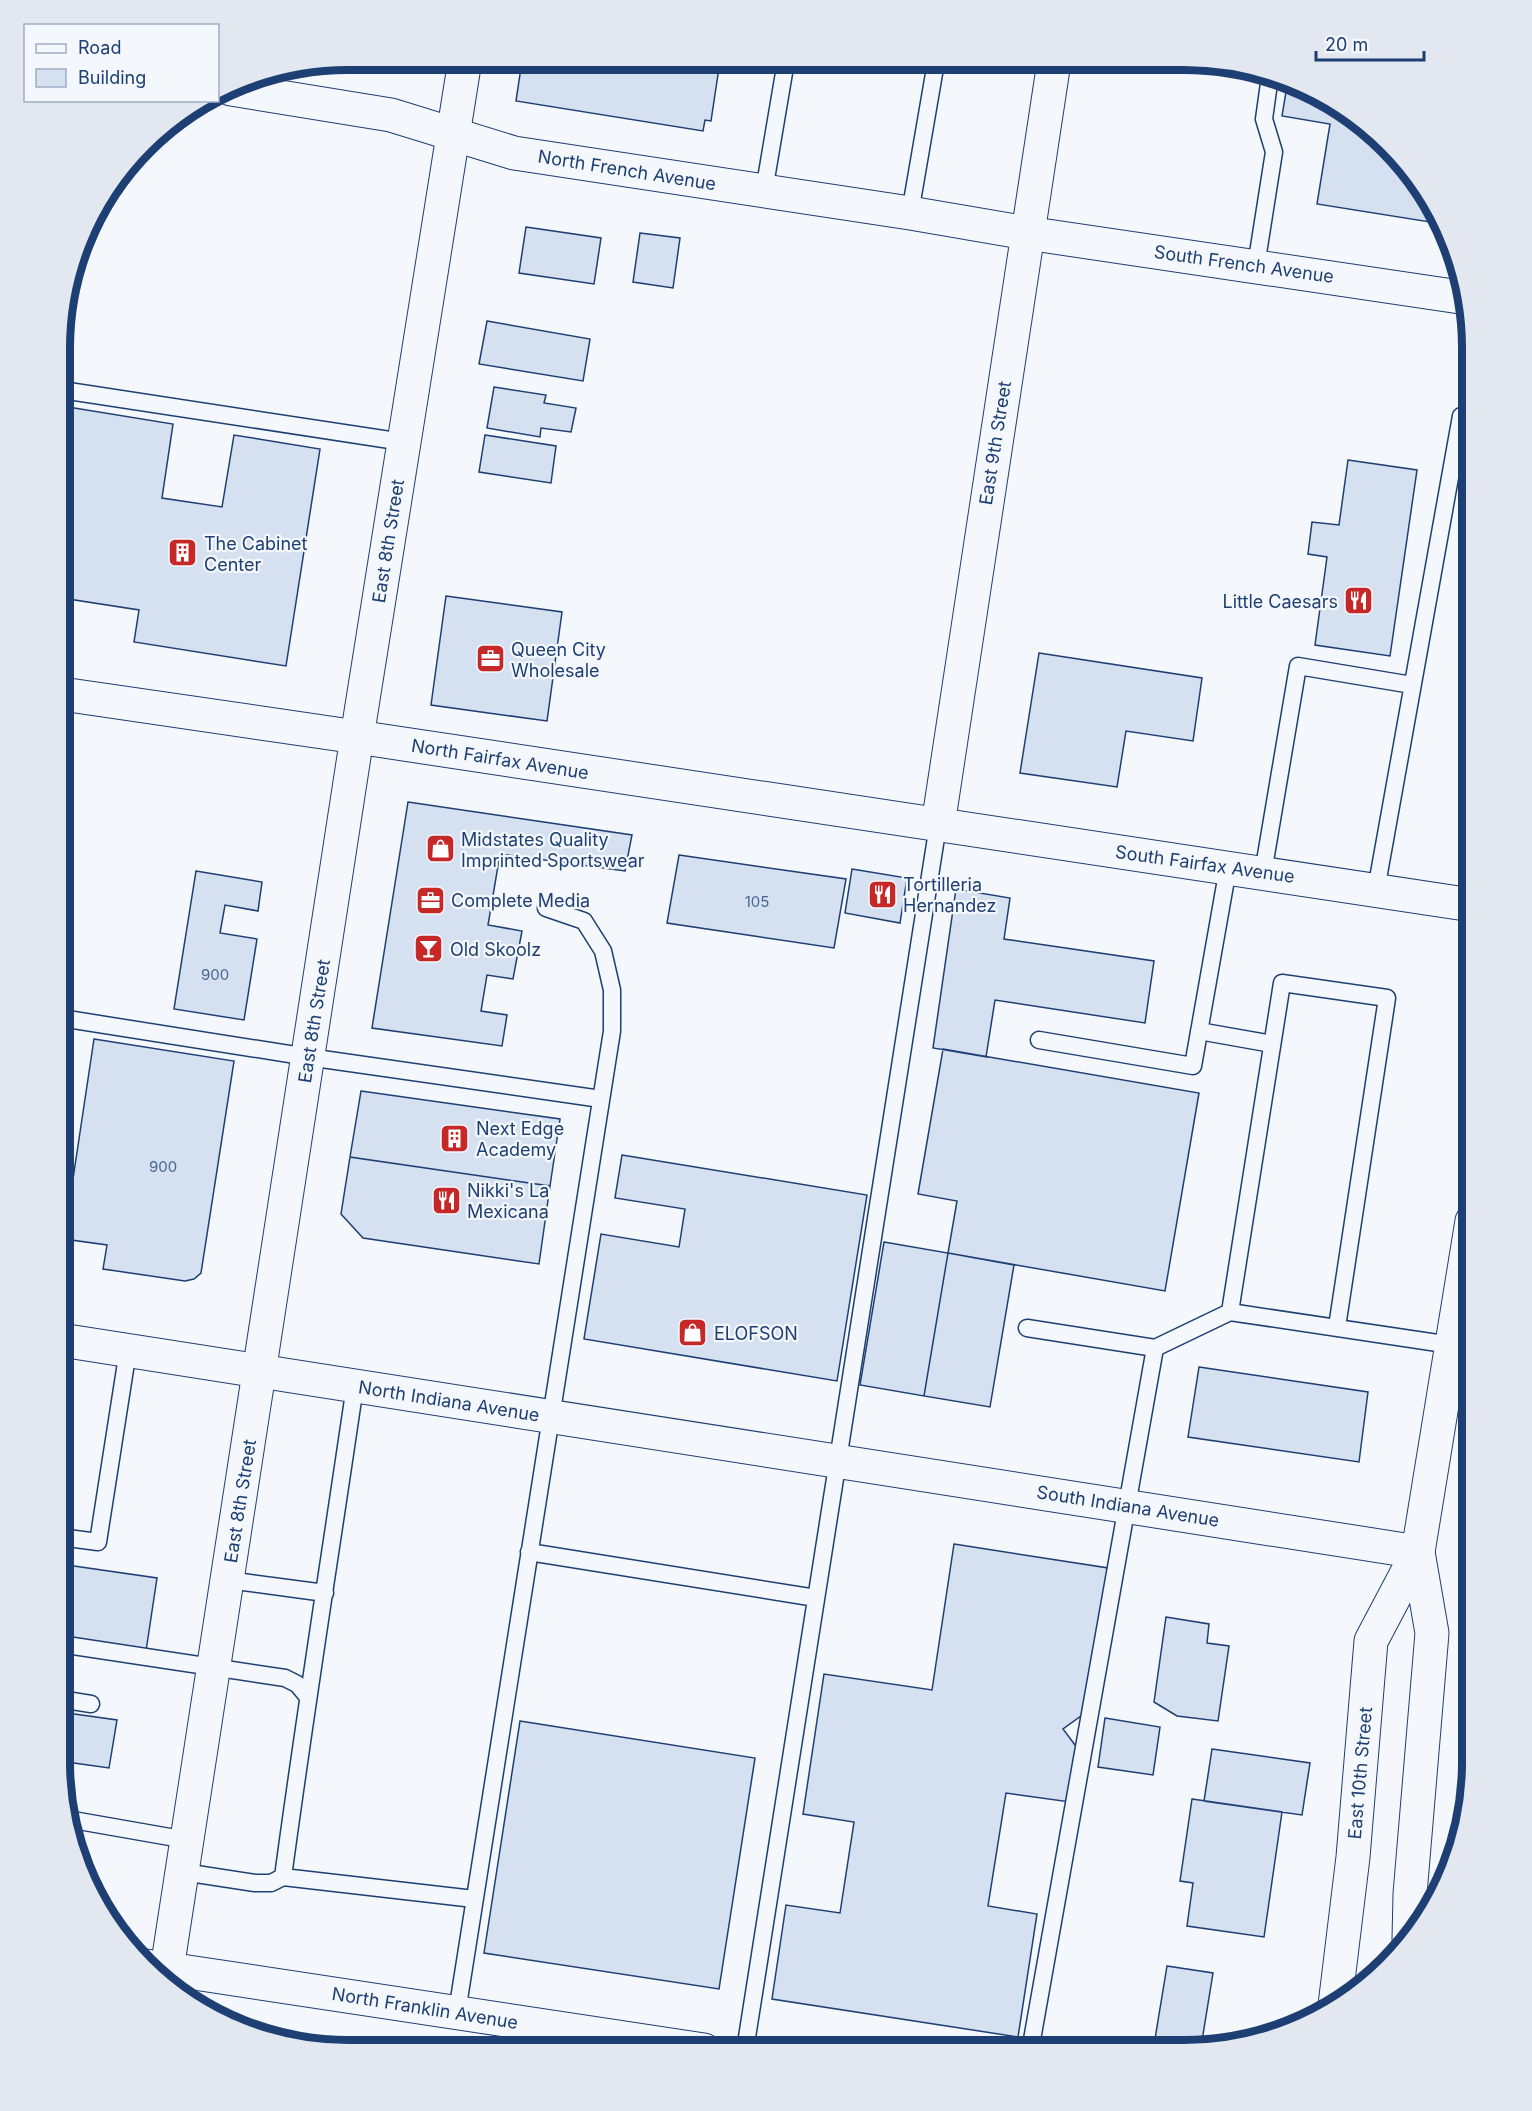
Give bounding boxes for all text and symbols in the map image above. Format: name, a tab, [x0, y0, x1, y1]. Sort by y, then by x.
legend	[24, 24, 219, 102]
scale bar	[1316, 24, 1424, 62]
text: 20 m	[1325, 34, 1368, 55]
text: Road	[78, 37, 121, 58]
text: Building	[78, 67, 146, 88]
street label: North French Avenue	[536, 146, 718, 194]
street label: South French Avenue	[1153, 241, 1335, 287]
street label: East 9th Street	[975, 379, 1015, 506]
street label: East 8th Street	[368, 478, 408, 604]
place label: The Cabinet Center	[204, 533, 308, 575]
building icon: The Cabinet Center	[167, 537, 199, 569]
restaurant icon: Little Caesars	[1343, 585, 1375, 617]
place label: Little Caesars	[1223, 591, 1338, 612]
place label: Queen City Wholesale	[511, 639, 606, 681]
office icon: Queen City Wholesale	[474, 643, 506, 675]
street label: North Fairfax Avenue	[410, 735, 590, 783]
place label: Midstates Quality Imprinted Sportswear	[461, 829, 645, 871]
shop icon: Midstates Quality Imprinted Sportswear	[424, 833, 456, 865]
street label: South Fairfax Avenue	[1114, 841, 1296, 887]
place label: Tortilleria Hernandez	[903, 874, 997, 916]
restaurant icon: Tortilleria Hernandez	[866, 878, 898, 910]
office icon: Complete Media	[414, 884, 446, 916]
place label: Complete Media	[451, 890, 590, 911]
house number: 105	[745, 892, 769, 911]
bar icon: Old Skoolz	[413, 933, 445, 965]
place label: Old Skoolz	[450, 939, 541, 960]
street label: East 8th Street	[294, 958, 334, 1084]
house number: 900	[201, 965, 229, 984]
place label: Next Edge Academy	[476, 1118, 564, 1160]
building icon: Next Edge Academy	[439, 1122, 471, 1154]
house number: 900	[149, 1157, 177, 1176]
place label: Nikki's La Mexicana	[467, 1180, 549, 1222]
restaurant icon: Nikki's La Mexicana	[430, 1184, 462, 1216]
shop icon: ELOFSON	[677, 1317, 709, 1349]
place label: ELOFSON	[714, 1323, 798, 1344]
street label: North Indiana Avenue	[357, 1376, 541, 1426]
street label: East 8th Street	[220, 1438, 260, 1564]
street label: South Indiana Avenue	[1035, 1481, 1221, 1531]
street label: East 10th Street	[1344, 1706, 1376, 1840]
street label: North Franklin Avenue	[330, 1983, 520, 2033]

